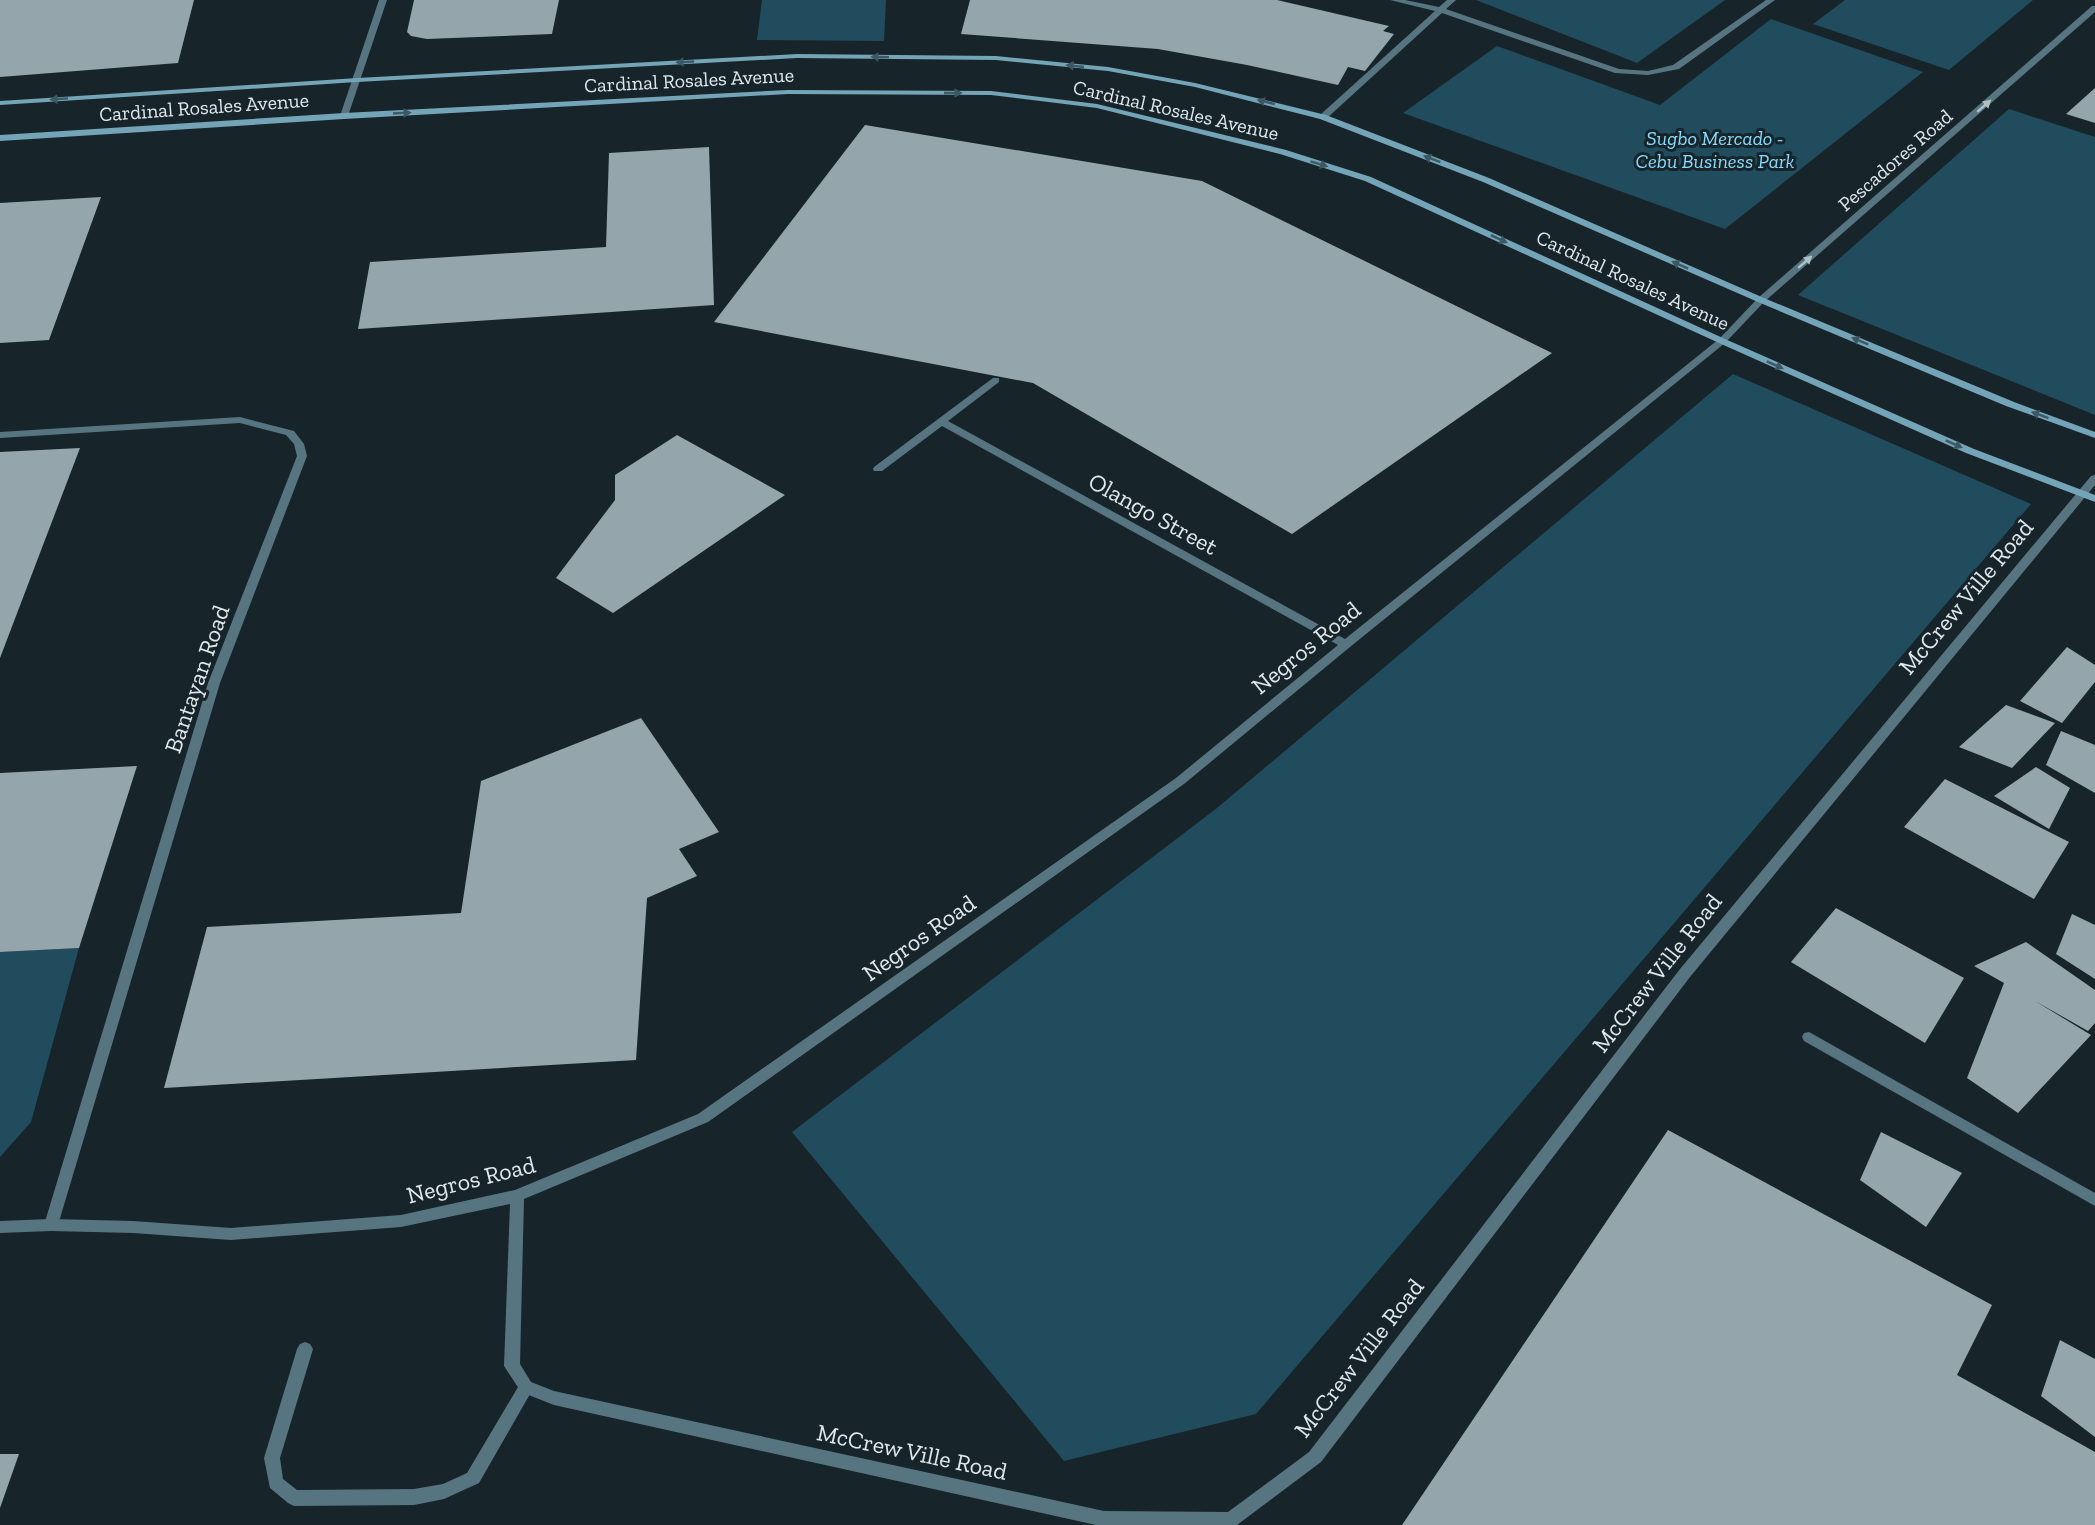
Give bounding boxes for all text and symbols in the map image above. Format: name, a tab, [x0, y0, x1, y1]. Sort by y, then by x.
one-way arrow	[871, 52, 890, 62]
one-way arrow	[676, 57, 695, 66]
one-way arrow	[1065, 61, 1084, 71]
street label: Cardinal Rosales Avenue	[583, 63, 795, 97]
street label: Cardinal Rosales Avenue	[1071, 75, 1281, 145]
street label: Cardinal Rosales Avenue	[98, 88, 310, 126]
one-way arrow	[944, 88, 963, 98]
one-way arrow	[50, 95, 69, 104]
one-way arrow	[1257, 97, 1275, 107]
one-way arrow	[1976, 100, 1991, 113]
street label: Pescadores Road	[1833, 104, 1957, 216]
one-way arrow	[392, 109, 411, 118]
park label: Sugbo Mercado - Cebu Business Park	[1635, 126, 1795, 173]
one-way arrow	[1422, 154, 1440, 164]
one-way arrow	[1310, 159, 1328, 169]
street label: Cardinal Rosales Avenue	[1533, 225, 1733, 335]
one-way arrow	[1490, 234, 1507, 243]
one-way arrow	[1798, 255, 1813, 269]
one-way arrow	[1671, 260, 1689, 269]
one-way arrow	[1850, 336, 1868, 346]
one-way arrow	[1767, 360, 1784, 369]
one-way arrow	[2031, 410, 2049, 419]
one-way arrow	[1945, 439, 1962, 448]
street label: Olango Street	[1084, 466, 1223, 561]
street label: McCrew Ville Road	[1892, 513, 2039, 680]
street label: Negros Road	[1245, 595, 1366, 700]
street label: Bantayan Road	[158, 601, 235, 757]
street label: McCrew Ville Road	[1586, 887, 1728, 1058]
street label: Negros Road	[857, 888, 981, 987]
street label: Negros Road	[404, 1150, 538, 1209]
street label: McCrew Ville Road	[1288, 1272, 1430, 1443]
street label: McCrew Ville Road	[814, 1417, 1010, 1486]

